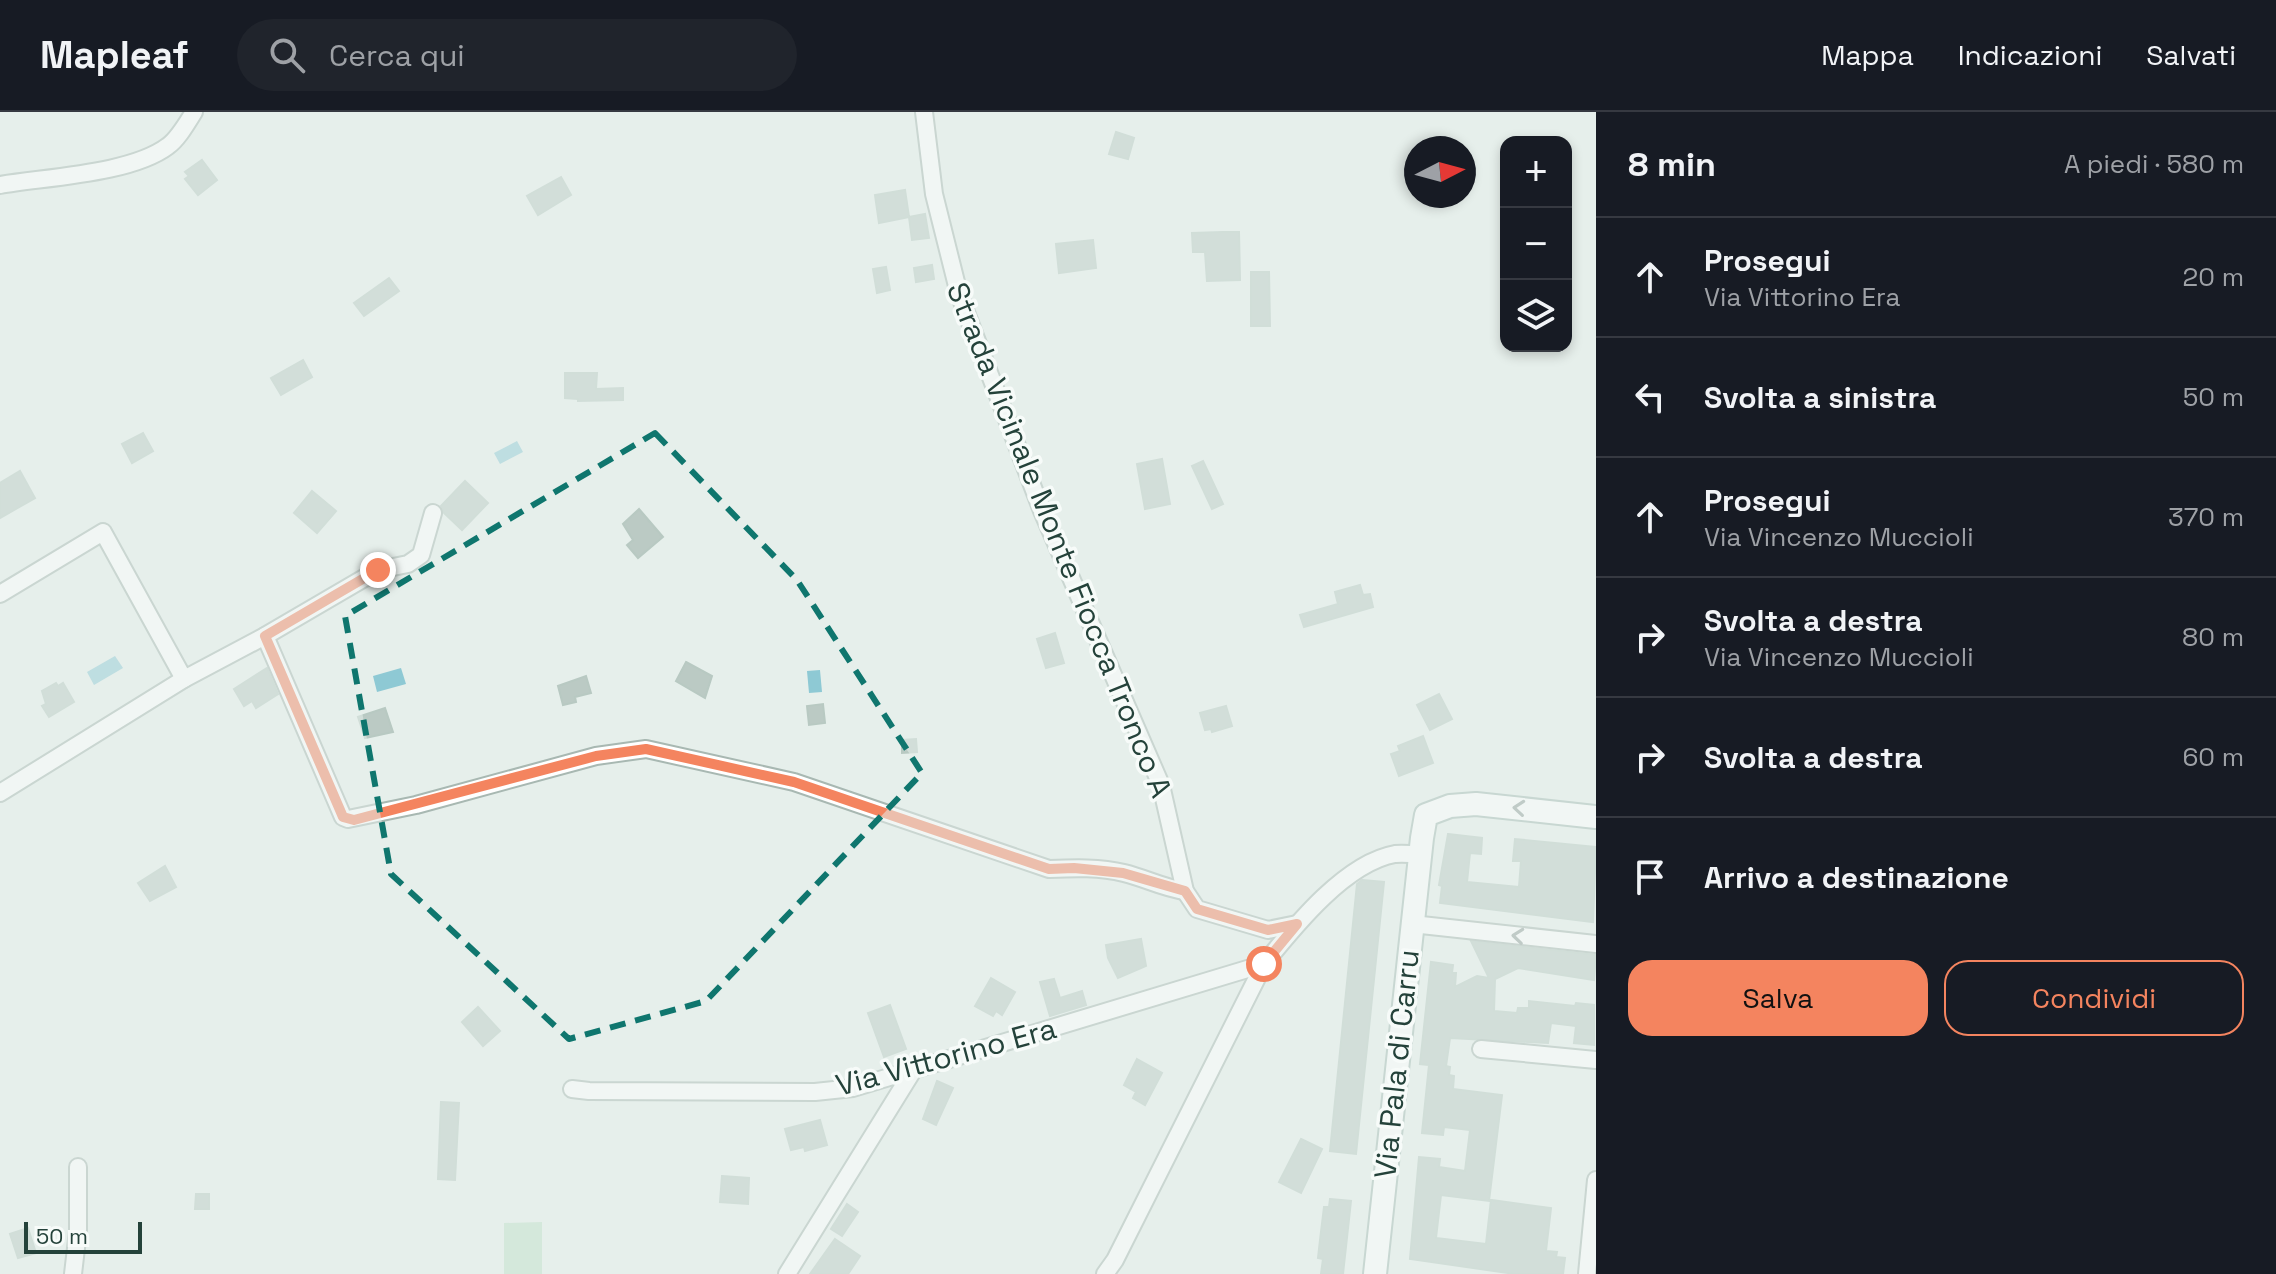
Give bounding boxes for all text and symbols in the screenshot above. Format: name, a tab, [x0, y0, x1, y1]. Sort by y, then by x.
search box	[237, 19, 797, 91]
text: Mapleaf	[40, 31, 189, 79]
icon: search	[265, 33, 309, 77]
text: Cerca qui	[329, 36, 465, 75]
text: Mappa	[1821, 37, 1914, 73]
text: Indicazioni	[1958, 37, 2102, 73]
text: Salvati	[2146, 37, 2236, 73]
north arrow	[1404, 136, 1476, 208]
map controls	[1500, 136, 1572, 352]
button: +	[1500, 136, 1572, 208]
text: 8 min	[1628, 143, 1716, 186]
text: A piedi · 580 m	[2064, 147, 2244, 181]
button: −	[1500, 208, 1572, 280]
text: Prosegui	[1704, 241, 1830, 280]
icon: ahead	[1628, 255, 1672, 299]
text: 20 m	[2183, 260, 2244, 294]
street label: Strada Vicinale Monte Fiocca Tronco A	[938, 276, 1181, 803]
button: layers	[1500, 280, 1572, 352]
text: Via Vittorino Era	[1704, 280, 1900, 314]
icon: left	[1628, 375, 1672, 419]
text: Svolta a sinistra	[1704, 378, 1936, 417]
text: 50 m	[2183, 380, 2244, 414]
text: Prosegui	[1704, 481, 1830, 520]
icon: ahead	[1628, 495, 1672, 539]
text: 370 m	[2168, 500, 2244, 534]
text: Via Vincenzo Muccioli	[1704, 520, 1974, 554]
route end	[360, 552, 396, 588]
text: Svolta a destra	[1704, 601, 1923, 640]
icon: right	[1628, 615, 1672, 659]
text: 80 m	[2182, 620, 2244, 654]
text: Via Vincenzo Muccioli	[1704, 640, 1974, 674]
icon: right	[1628, 735, 1672, 779]
text: Svolta a destra	[1704, 738, 1923, 777]
text: 60 m	[2182, 740, 2244, 774]
one-way arrow	[1512, 799, 1525, 816]
icon: arrive	[1628, 855, 1672, 899]
text: Arrivo a destinazione	[1704, 858, 2009, 897]
one-way arrow	[1512, 927, 1525, 944]
route start	[1246, 946, 1282, 982]
street label: Via Pala di Carru	[1365, 948, 1428, 1180]
button: Salva	[1628, 960, 1928, 1036]
button: Condividi	[1944, 960, 2244, 1036]
street label: Via Vittorino Era	[831, 1008, 1060, 1105]
scale bar	[24, 1218, 142, 1254]
text: 50 m	[36, 1222, 88, 1250]

